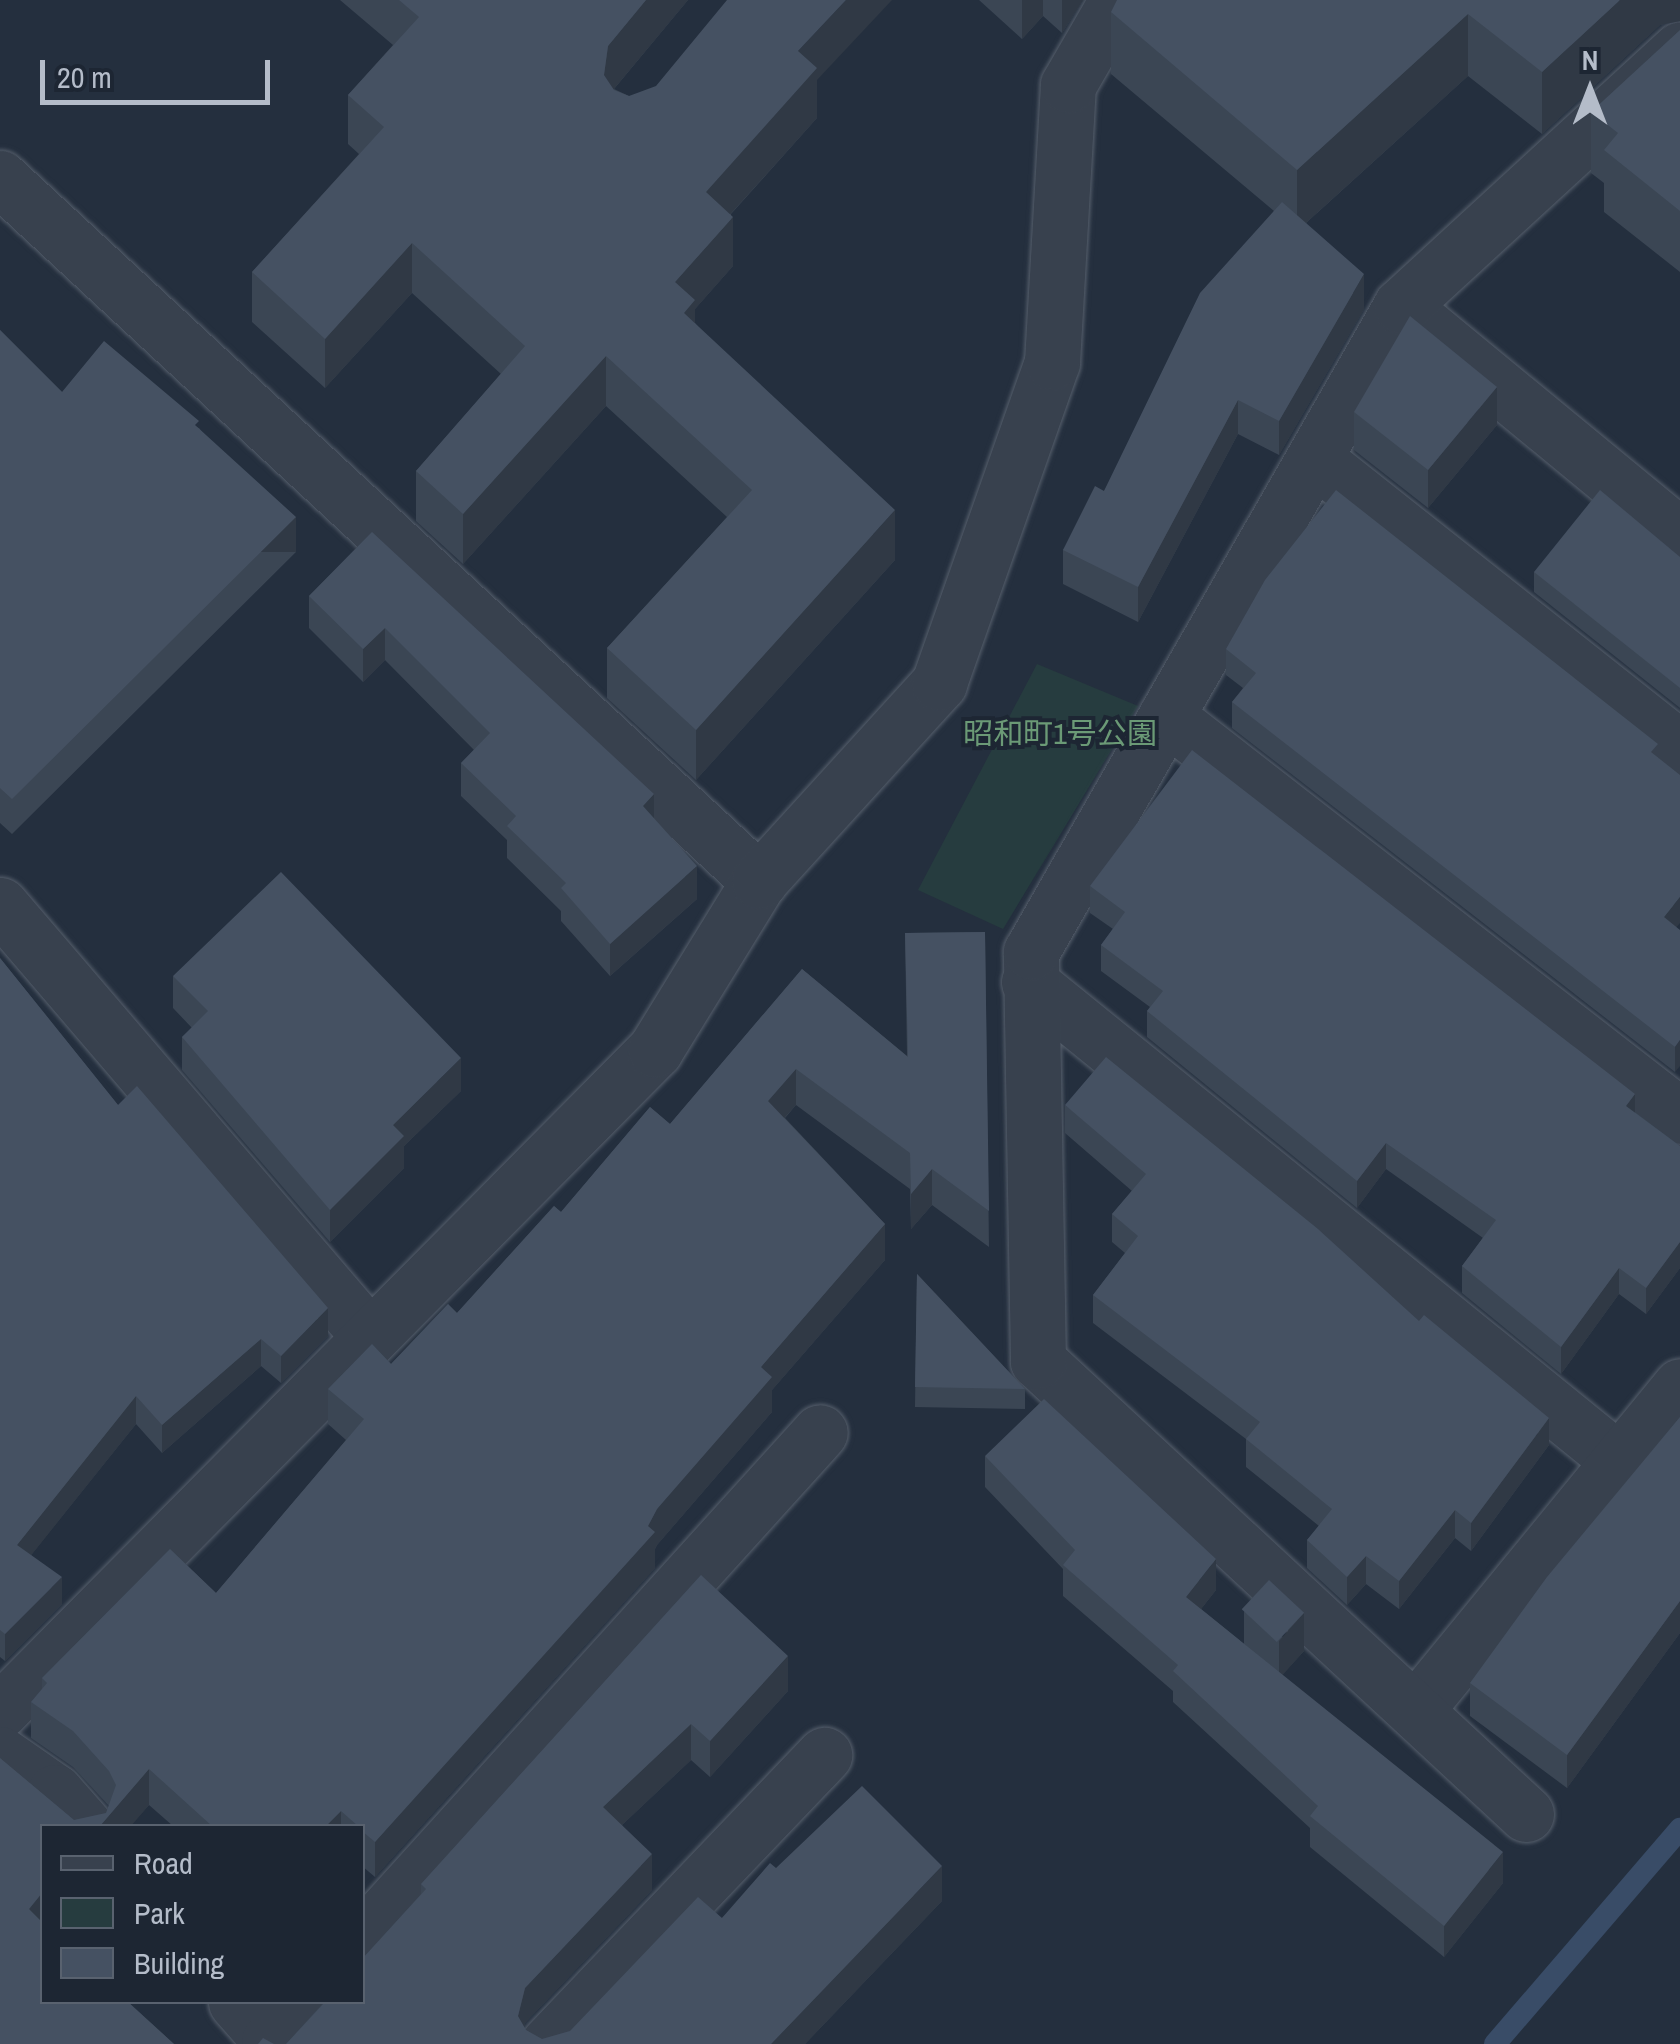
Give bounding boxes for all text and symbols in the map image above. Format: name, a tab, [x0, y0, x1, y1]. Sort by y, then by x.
scale bar	[45, 40, 275, 102]
north arrow	[1540, 40, 1640, 140]
text: N	[1582, 41, 1598, 79]
text: 20 m	[57, 57, 112, 97]
park label: 昭和町1号公園	[963, 715, 1157, 751]
legend	[40, 1824, 365, 2004]
text: Road	[134, 1843, 193, 1883]
text: Park	[134, 1893, 185, 1933]
text: Building	[134, 1943, 224, 1983]

